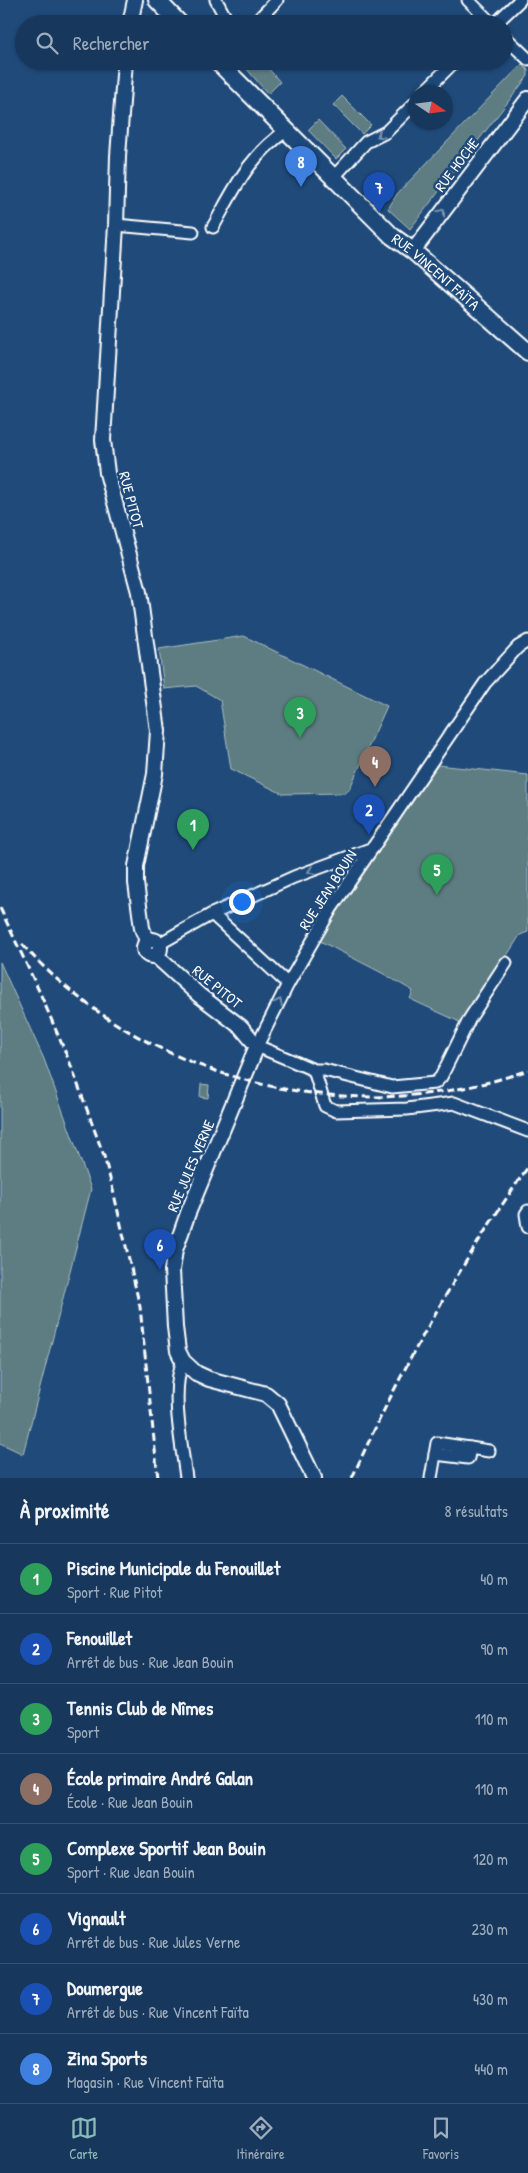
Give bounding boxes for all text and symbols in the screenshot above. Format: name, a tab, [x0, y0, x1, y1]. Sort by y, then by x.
search box	[15, 15, 513, 70]
icon: search	[33, 29, 61, 57]
text: Rechercher	[73, 30, 150, 56]
north arrow	[408, 85, 453, 130]
one-way arrow	[376, 128, 385, 138]
street label: RUE HOCHE	[429, 133, 484, 196]
pin: 8	[285, 146, 317, 187]
pin: 7	[363, 172, 395, 213]
one-way arrow	[436, 208, 445, 218]
street label: RUE VINCENT FAÏTA	[388, 228, 485, 315]
street label: RUE PITOT	[114, 469, 149, 532]
pin: 3	[284, 697, 316, 738]
pin: 4	[359, 746, 391, 787]
pin: 2	[353, 794, 385, 835]
pin: 1	[177, 809, 209, 850]
street label: RUE JEAN BOUIN	[294, 846, 361, 934]
pin: 5	[421, 854, 453, 895]
one-way arrow	[307, 865, 316, 875]
your location	[229, 889, 255, 915]
street label: RUE PITOT	[188, 960, 247, 1014]
one-way arrow	[273, 998, 283, 1007]
street label: RUE JULES VERNE	[162, 1116, 219, 1215]
pin: 6	[144, 1229, 176, 1270]
text: À proximité	[20, 1496, 109, 1525]
text: 8 résultats	[445, 1500, 508, 1522]
text: Piscine Municipale du Fenouillet	[67, 1555, 280, 1581]
text: 1	[33, 1568, 39, 1590]
text: 40 m	[480, 1568, 508, 1590]
text: Sport · Rue Pitot	[67, 1581, 162, 1603]
text: Fenouillet	[67, 1625, 132, 1651]
text: 2	[32, 1638, 40, 1660]
text: 90 m	[480, 1638, 508, 1660]
text: Arrêt de bus · Rue Jean Bouin	[67, 1651, 234, 1673]
text: Tennis Club de Nîmes	[67, 1695, 213, 1721]
text: 3	[32, 1708, 40, 1730]
text: 110 m	[475, 1708, 508, 1730]
text: Sport	[67, 1721, 99, 1743]
text: École primaire André Galan	[67, 1765, 253, 1791]
text: 4	[33, 1778, 39, 1800]
text: 110 m	[475, 1778, 508, 1800]
text: École · Rue Jean Bouin	[67, 1791, 193, 1813]
text: Complexe Sportif Jean Bouin	[67, 1835, 266, 1861]
text: 5	[33, 1848, 39, 1870]
text: 120 m	[473, 1848, 508, 1870]
text: Sport · Rue Jean Bouin	[67, 1861, 195, 1883]
text: Vignault	[67, 1905, 126, 1931]
text: 6	[33, 1918, 39, 1940]
text: 230 m	[472, 1918, 508, 1940]
text: Arrêt de bus · Rue Jules Verne	[67, 1931, 240, 1953]
text: Doumergue	[67, 1975, 143, 2001]
text: 7	[32, 1988, 40, 2010]
text: 430 m	[473, 1988, 508, 2010]
text: Arrêt de bus · Rue Vincent Faïta	[67, 2001, 249, 2023]
text: Zina Sports	[67, 2045, 147, 2071]
text: 8	[33, 2058, 39, 2080]
text: 440 m	[474, 2058, 508, 2080]
text: Magasin · Rue Vincent Faïta	[67, 2071, 224, 2093]
tab: Carte	[69, 2114, 98, 2163]
tab: Itinéraire	[236, 2114, 285, 2163]
tab: Favoris	[423, 2114, 459, 2163]

